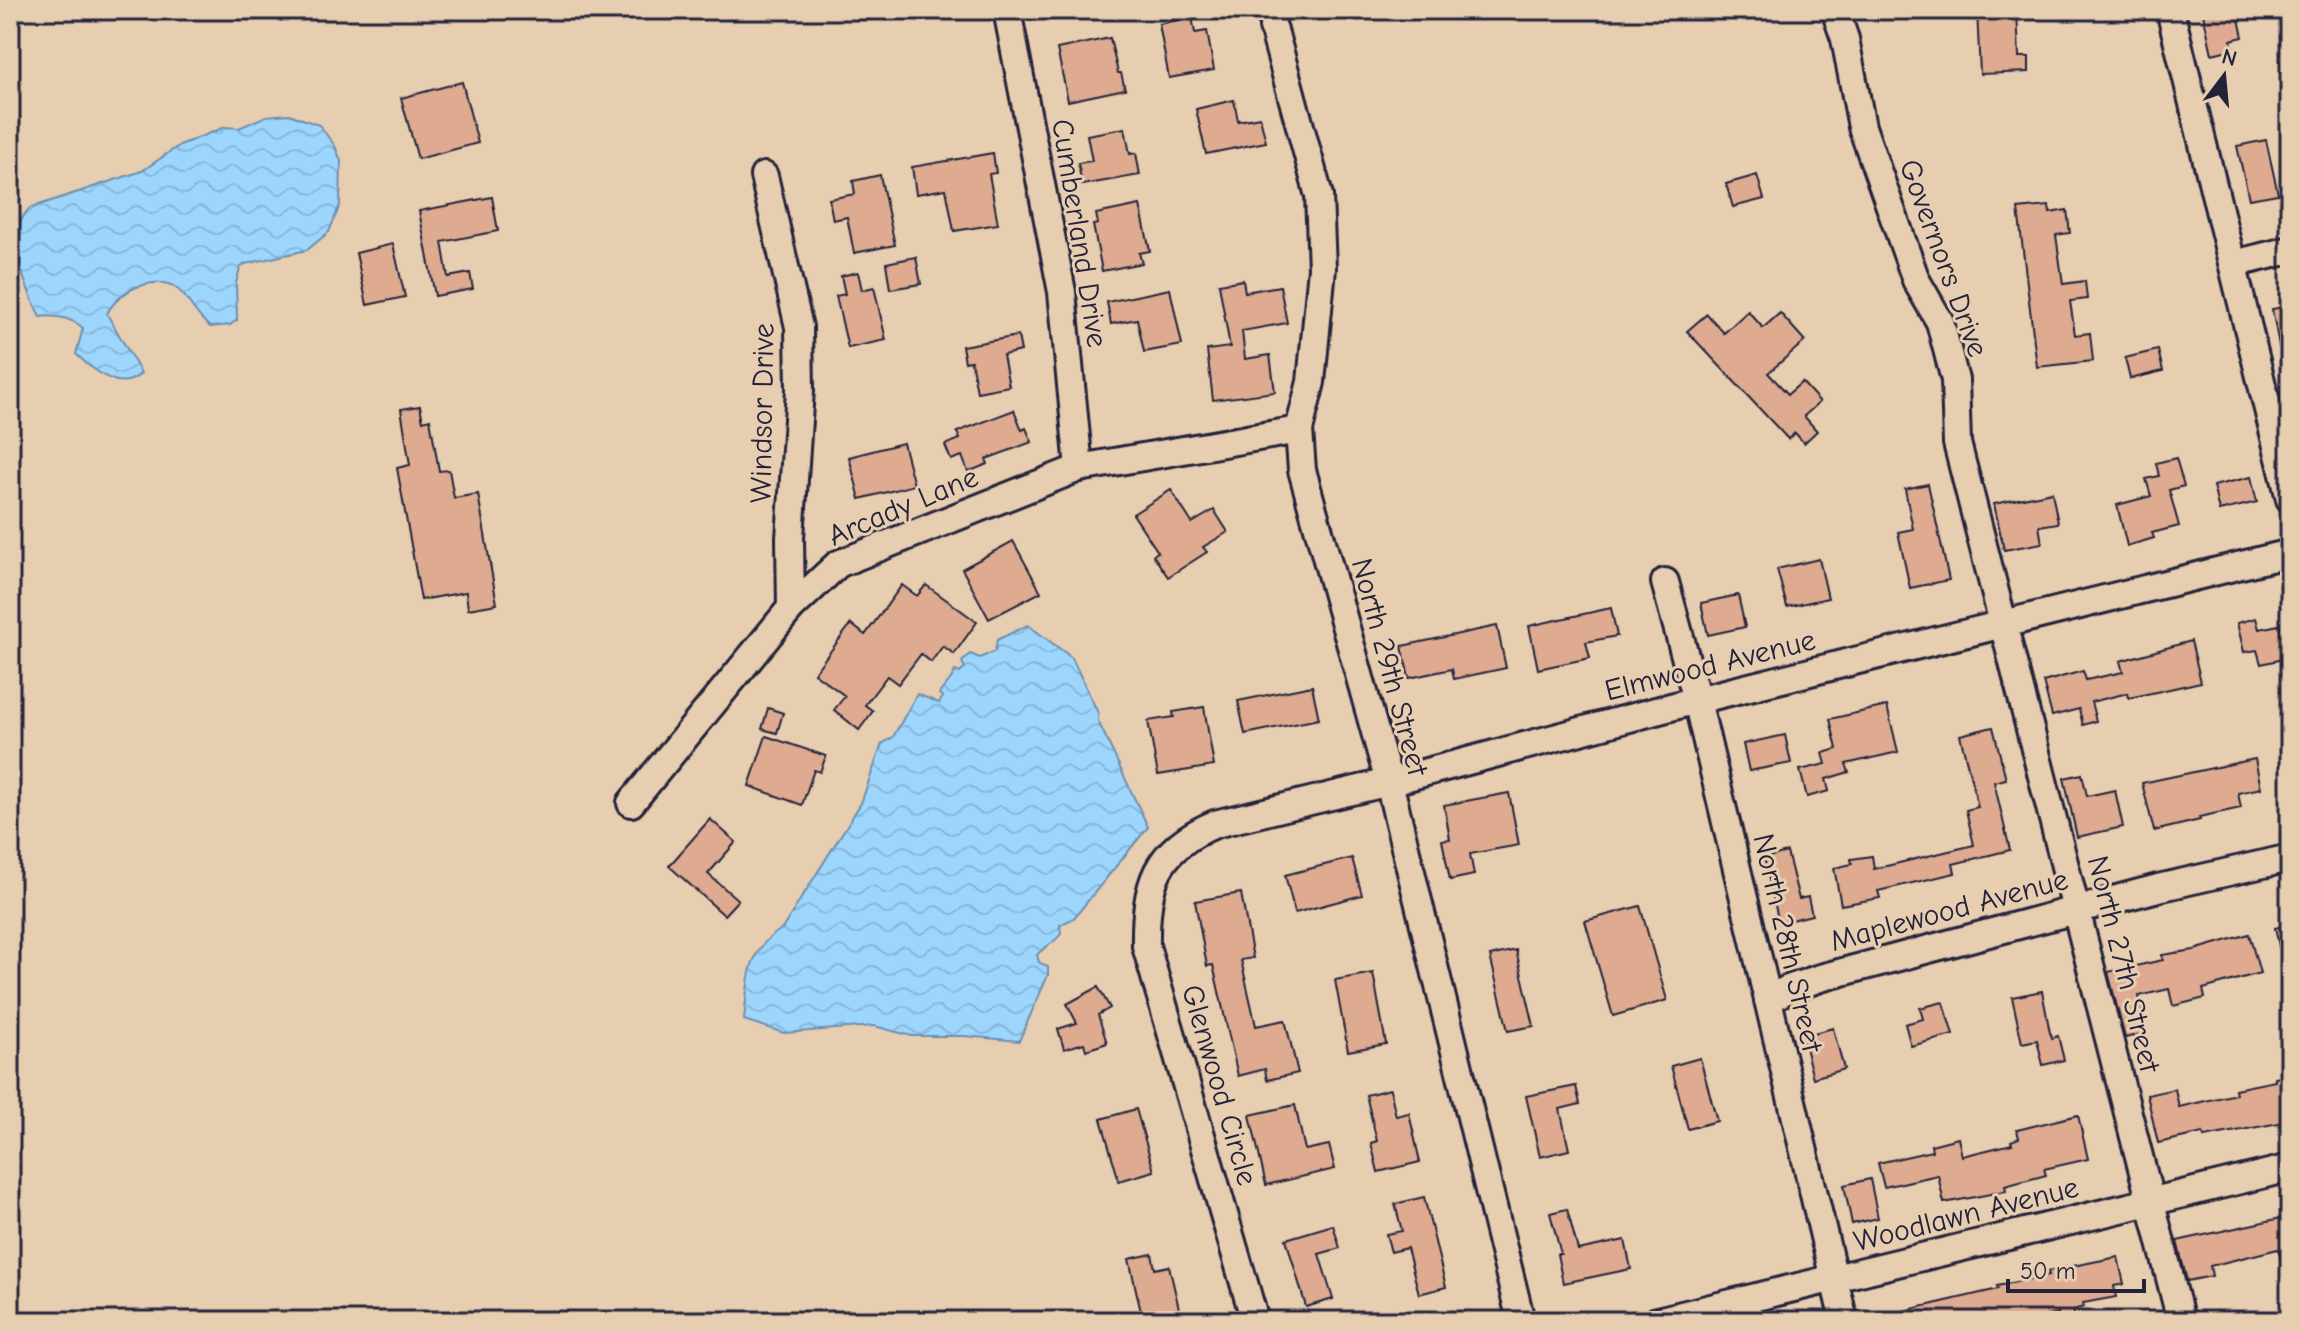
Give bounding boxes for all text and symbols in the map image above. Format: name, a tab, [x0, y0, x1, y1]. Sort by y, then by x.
north arrow	[2184, 36, 2264, 116]
text: N	[2219, 43, 2240, 72]
street label: Cumberland Drive	[1044, 116, 1115, 350]
street label: Governors Drive	[1892, 155, 1995, 362]
street label: Windsor Drive	[743, 323, 782, 503]
street label: Arcady Lane	[823, 459, 983, 554]
street label: North 29th Street	[1344, 555, 1436, 781]
street label: Elmwood Avenue	[1601, 622, 1819, 709]
street label: North 28th Street	[1745, 830, 1830, 1057]
street label: North 27th Street	[2080, 852, 2168, 1077]
street label: Maplewood Avenue	[1826, 862, 2072, 959]
street label: Glenwood Circle	[1174, 981, 1265, 1189]
street label: Woodlawn Avenue	[1850, 1170, 2082, 1259]
scale bar	[2008, 1243, 2144, 1293]
text: 50 m	[2020, 1257, 2076, 1285]

